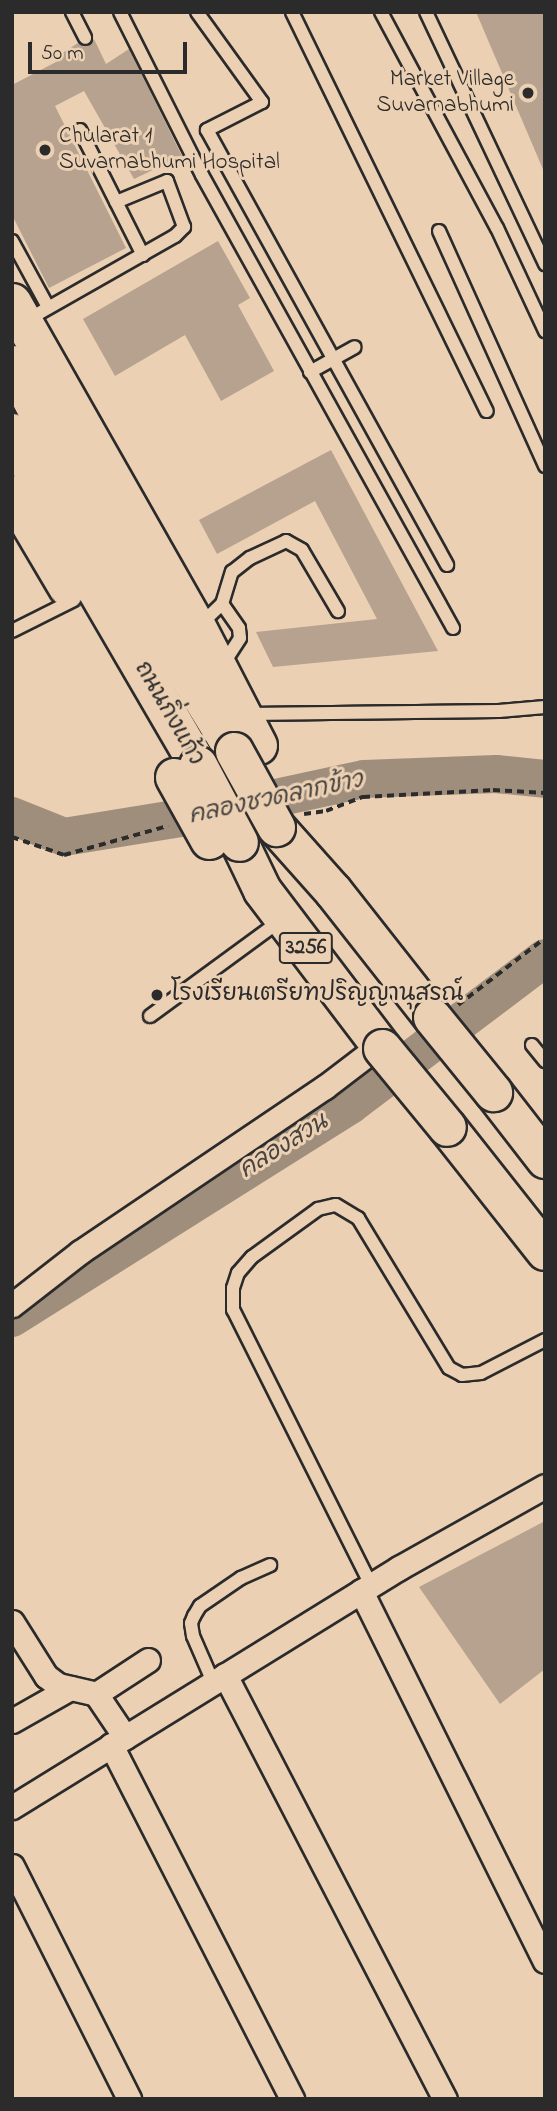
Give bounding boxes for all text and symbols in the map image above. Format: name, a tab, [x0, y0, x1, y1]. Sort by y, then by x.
scale bar	[32, 28, 191, 72]
text: 50 m	[41, 39, 84, 69]
place label: Market Village Suvarnabhumi	[377, 66, 514, 120]
marker: Market Village Suvarnabhumi	[520, 85, 536, 101]
place label: Chularat 1 Suvarnabhumi Hospital	[59, 123, 280, 177]
marker: Chularat 1 Suvarnabhumi Hospital	[37, 142, 53, 158]
street label: ถนนกิ่งแก้ว	[127, 657, 209, 771]
water label: คลองชวดลากข้าว	[186, 767, 366, 831]
road number: 3256	[278, 930, 334, 965]
place label: โรงเรียนเตรียทปริญญานุสรณ์	[171, 981, 463, 1009]
marker: โรงเรียนเตรียทปริญญานุสรณ์	[149, 987, 165, 1003]
water label: คลองสวน	[234, 1109, 334, 1185]

